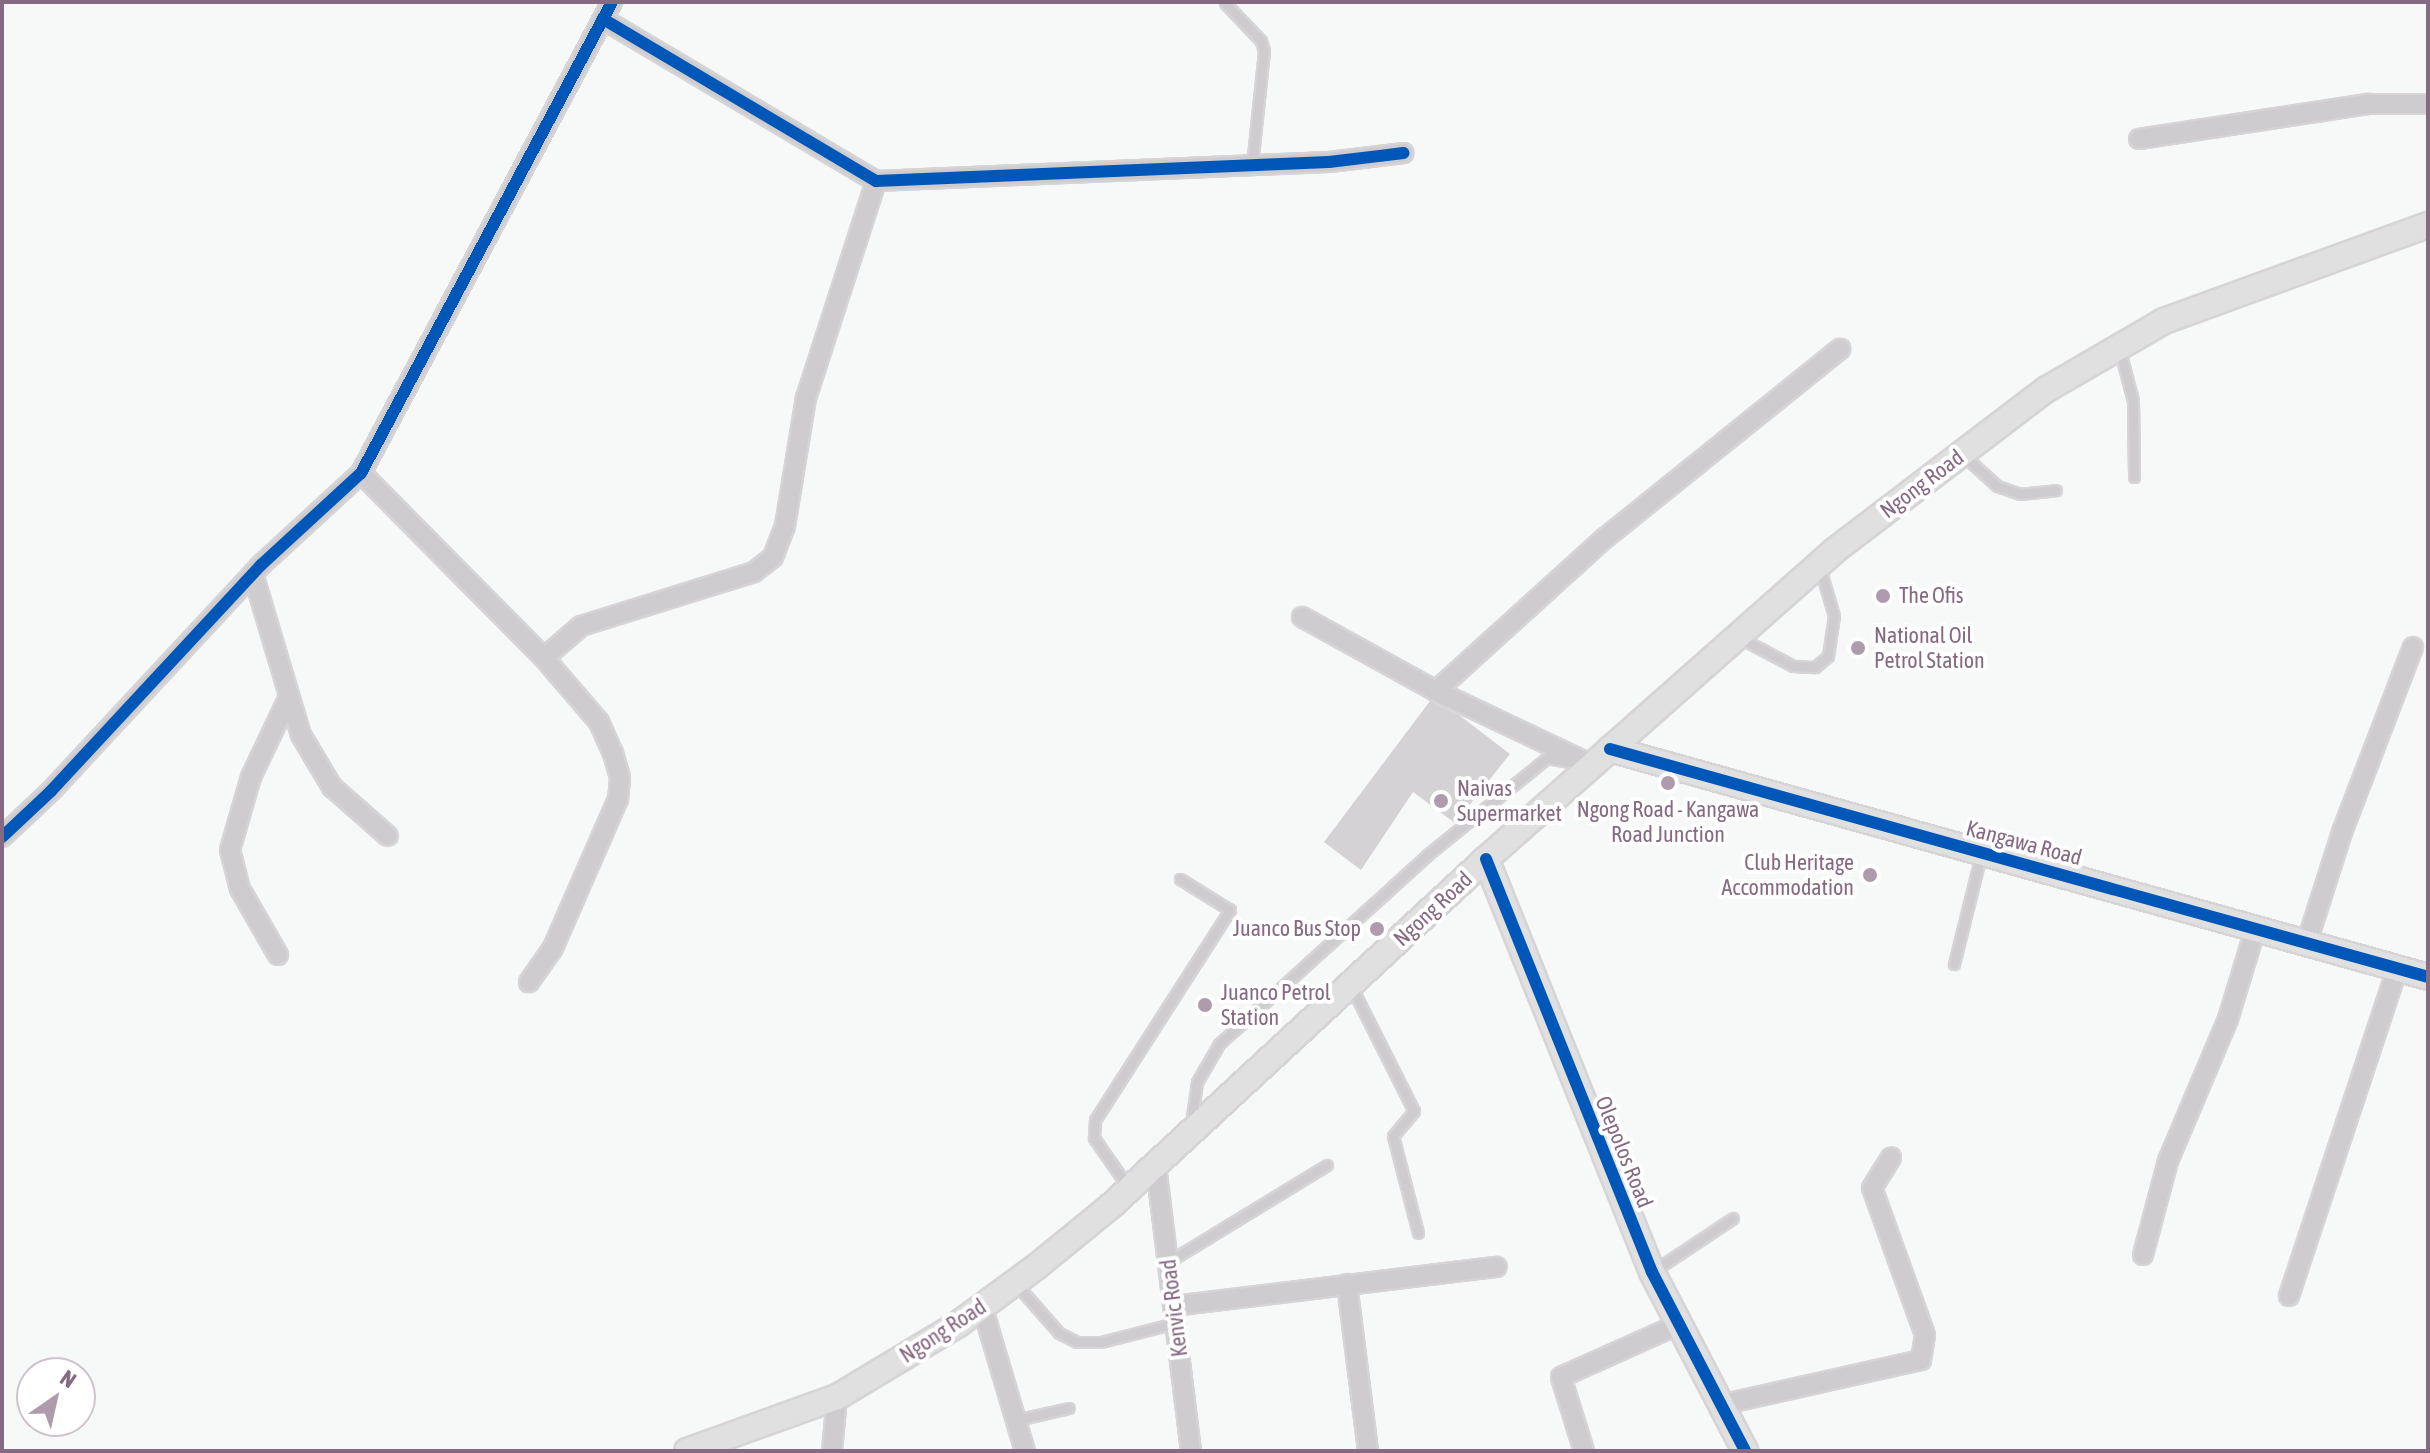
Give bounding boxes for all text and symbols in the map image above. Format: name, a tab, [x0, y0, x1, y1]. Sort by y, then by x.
street label: Ngong Road	[1875, 444, 1969, 524]
place label: The Ofis	[1899, 583, 1964, 609]
marker: The Ofis	[1874, 587, 1892, 605]
place label: National Oil Petrol Station	[1874, 622, 1985, 674]
marker: National Oil Petrol Station	[1849, 639, 1867, 657]
marker: Ngong Road - Kangawa Road Junction	[1659, 774, 1677, 792]
place label: Naivas Supermarket	[1457, 775, 1562, 826]
marker: Naivas Supermarket	[1432, 792, 1450, 810]
place label: Ngong Road - Kangawa Road Junction	[1577, 796, 1759, 848]
street label: Kangawa Road	[1963, 815, 2085, 871]
place label: Club Heritage Accommodation	[1722, 849, 1854, 900]
street label: Ngong Road	[1388, 866, 1478, 952]
marker: Club Heritage Accommodation	[1861, 866, 1879, 884]
place label: Juanco Bus Stop	[1233, 916, 1361, 942]
marker: Juanco Bus Stop	[1368, 920, 1386, 938]
place label: Juanco Petrol Station	[1221, 979, 1331, 1030]
marker: Juanco Petrol Station	[1196, 996, 1214, 1014]
street label: Olepolos Road	[1590, 1092, 1658, 1212]
street label: Kenvic Road	[1155, 1258, 1193, 1358]
street label: Ngong Road	[895, 1293, 991, 1369]
north arrow	[16, 1357, 96, 1437]
text: N	[56, 1364, 81, 1393]

